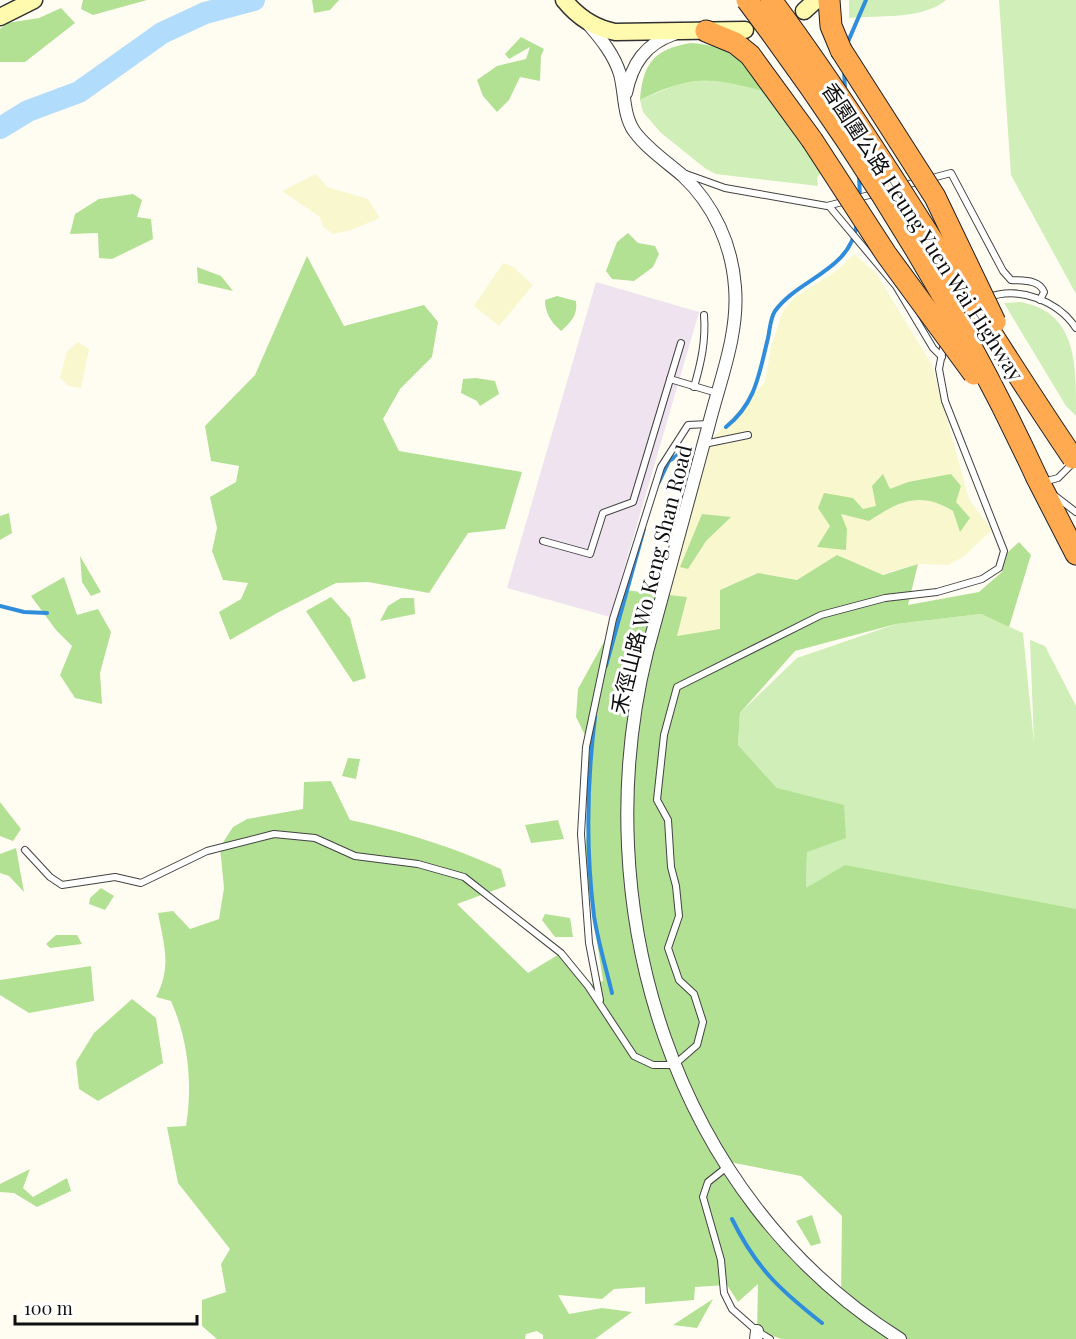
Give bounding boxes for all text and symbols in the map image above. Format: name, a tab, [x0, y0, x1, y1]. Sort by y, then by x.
street label: 香園圍公路 Heung Yuen Wai Highway	[817, 76, 1031, 386]
street label: 禾徑山路 Wo Keng Shan Road	[603, 442, 697, 716]
scale bar	[15, 1288, 196, 1326]
text: 100 m	[24, 1296, 73, 1320]

